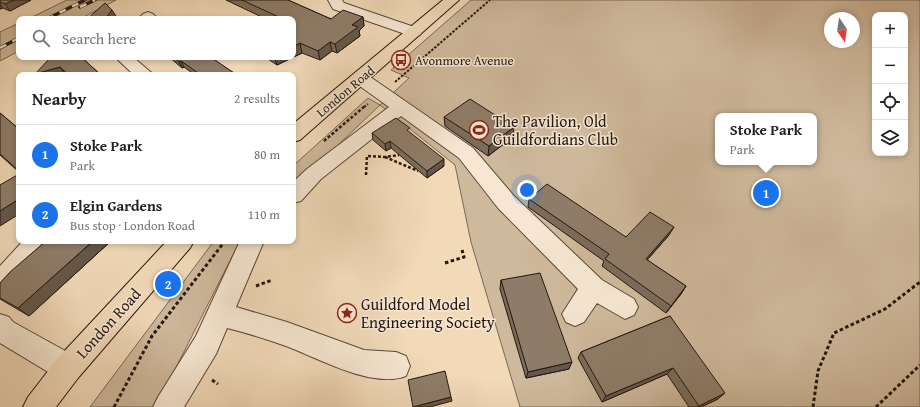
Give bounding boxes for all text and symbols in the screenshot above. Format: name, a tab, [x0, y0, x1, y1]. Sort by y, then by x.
north arrow	[824, 12, 860, 48]
map controls	[872, 12, 908, 156]
button: +	[872, 12, 908, 48]
search box	[16, 16, 296, 60]
icon: search	[30, 27, 52, 49]
text: Search here	[62, 28, 136, 49]
button: −	[872, 48, 908, 84]
bus stop icon: Avonmore Avenue	[390, 49, 412, 71]
place label: Avonmore Avenue	[415, 51, 514, 70]
street label: London Road	[312, 61, 379, 122]
button: locate	[872, 84, 908, 120]
text: Nearby	[32, 86, 86, 111]
text: 2 results	[234, 89, 280, 108]
place label: The Pavilion, Old Guildfordians Club	[493, 109, 618, 151]
popup	[715, 113, 817, 165]
sports icon: The Pavilion, Old Guildfordians Club	[468, 119, 490, 141]
text: Stoke Park	[730, 119, 802, 140]
button: layers	[872, 120, 908, 156]
text: Stoke Park	[70, 135, 142, 156]
text: Park	[730, 140, 755, 159]
text: 1	[42, 145, 48, 164]
text: 80 m	[254, 145, 280, 164]
text: Park	[70, 156, 95, 175]
pin: 1	[753, 178, 779, 208]
your location	[517, 180, 537, 200]
text: Elgin Gardens	[70, 195, 162, 216]
text: 2	[42, 205, 48, 224]
text: 110 m	[248, 205, 280, 224]
text: Bus stop · London Road	[70, 216, 195, 235]
pin: 2	[155, 269, 181, 299]
street label: London Road	[70, 282, 147, 364]
place label: Guildford Model Engineering Society	[361, 292, 495, 334]
place icon: Guildford Model Engineering Society	[336, 302, 358, 324]

